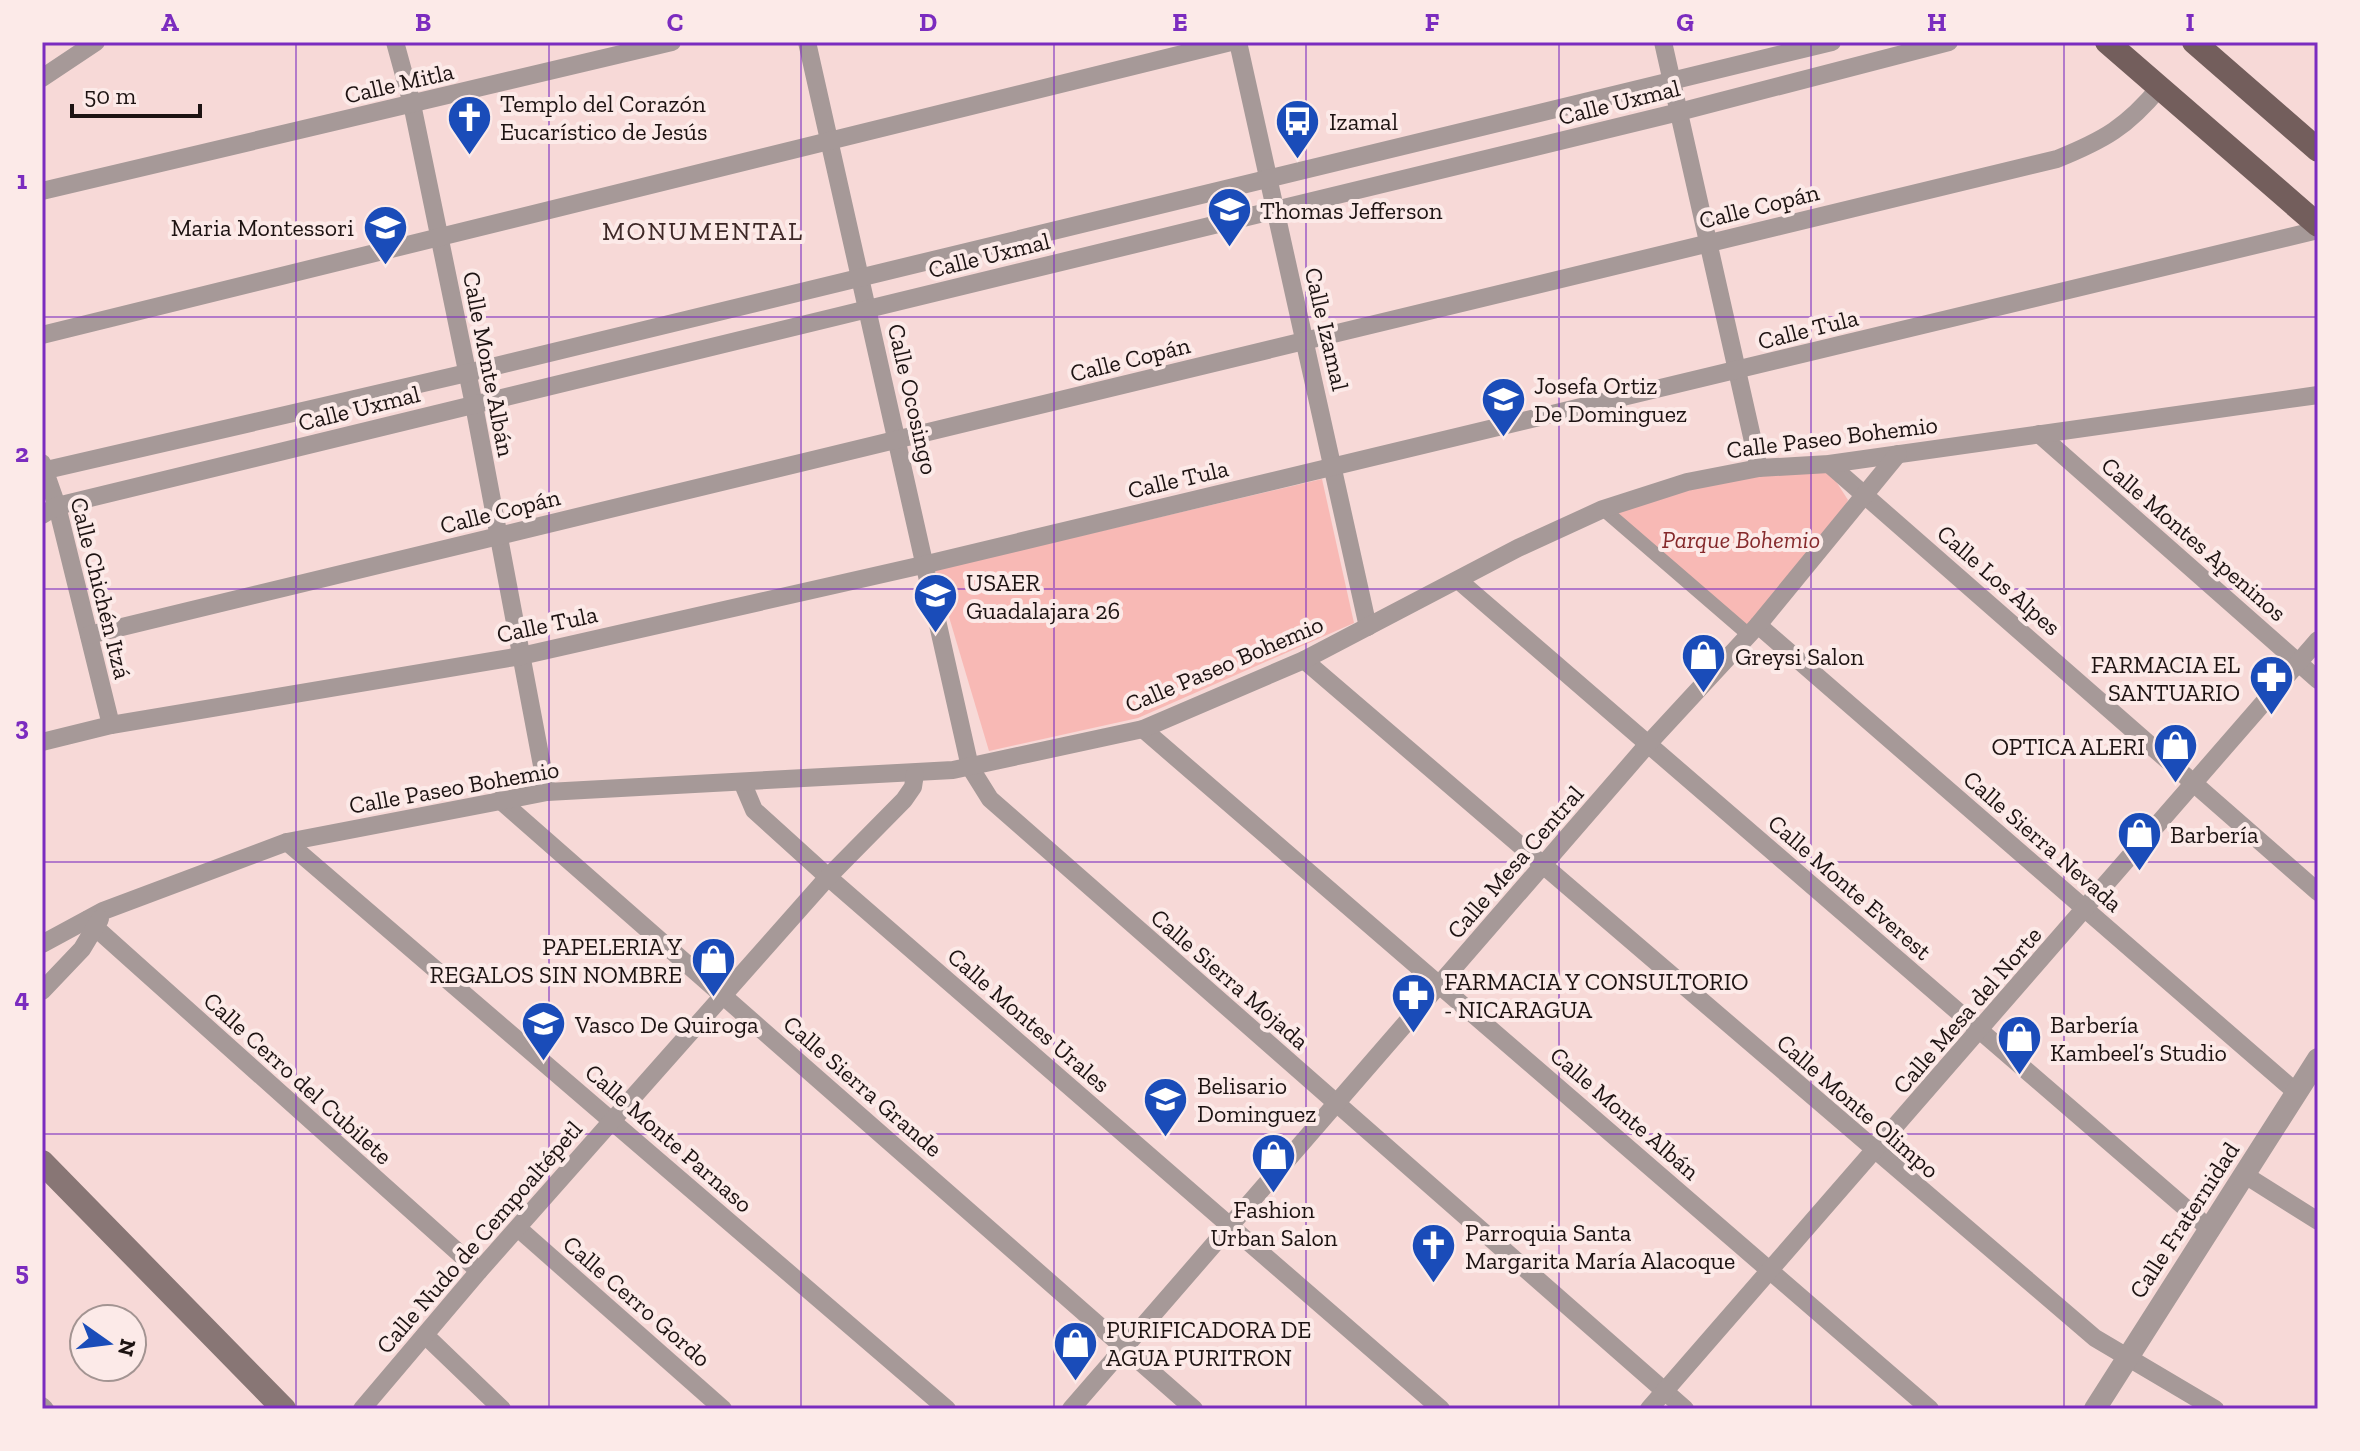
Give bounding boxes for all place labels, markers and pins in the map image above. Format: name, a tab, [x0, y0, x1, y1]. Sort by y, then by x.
place label: Templo del Corazón Eucarístico de Jesús	[500, 89, 708, 146]
church icon: Templo del Corazón Eucarístico de Jesús	[445, 93, 493, 156]
bus stop icon: Izamal	[1274, 97, 1322, 160]
place label: Izamal	[1329, 107, 1398, 136]
school or university icon: Thomas Jefferson	[1205, 186, 1253, 249]
place label: Thomas Jefferson	[1260, 196, 1443, 225]
school or university icon: Maria Montessori	[361, 203, 409, 266]
place label: Maria Montessori	[171, 213, 354, 242]
place label: Josefa Ortiz De Dominguez	[1534, 371, 1687, 428]
school or university icon: Josefa Ortiz De Dominguez	[1479, 375, 1527, 438]
place label: USAER Guadalajara 26	[966, 568, 1120, 625]
school or university icon: USAER Guadalajara 26	[911, 572, 959, 635]
shop icon: Greysi Salon	[1680, 632, 1728, 695]
place label: Greysi Salon	[1735, 642, 1864, 671]
place label: FARMACIA EL SANTUARIO	[2091, 650, 2240, 707]
pharmacy icon: FARMACIA EL SANTUARIO	[2247, 654, 2295, 717]
shop icon: OPTICA ALERI	[2152, 722, 2200, 785]
place label: OPTICA ALERI	[1991, 732, 2145, 761]
shop icon: Barbería	[2115, 810, 2163, 873]
place label: Barbería	[2170, 820, 2259, 849]
place label: PAPELERIA Y REGALOS SIN NOMBRE	[429, 932, 682, 989]
shop icon: PAPELERIA Y REGALOS SIN NOMBRE	[689, 936, 737, 999]
place label: FARMACIA Y CONSULTORIO - NICARAGUA	[1444, 967, 1749, 1024]
pharmacy icon: FARMACIA Y CONSULTORIO - NICARAGUA	[1389, 971, 1437, 1034]
school or university icon: Vasco De Quiroga	[520, 1000, 568, 1063]
place label: Vasco De Quiroga	[574, 1010, 759, 1039]
place label: Barbería Kambeel’s Studio	[2050, 1010, 2227, 1067]
shop icon: Barbería Kambeel’s Studio	[1995, 1014, 2043, 1077]
place label: Belisario Dominguez	[1197, 1071, 1316, 1128]
school or university icon: Belisario Dominguez	[1142, 1075, 1190, 1138]
shop icon: Fashion Urban Salon	[1250, 1131, 1298, 1194]
place label: Fashion Urban Salon	[1210, 1195, 1338, 1252]
place label: Parroquia Santa Margarita María Alacoque	[1465, 1218, 1735, 1275]
church icon: Parroquia Santa Margarita María Alacoque	[1410, 1222, 1458, 1285]
place label: PURIFICADORA DE AGUA PURITRON	[1106, 1315, 1311, 1372]
shop icon: PURIFICADORA DE AGUA PURITRON	[1051, 1319, 1099, 1382]

